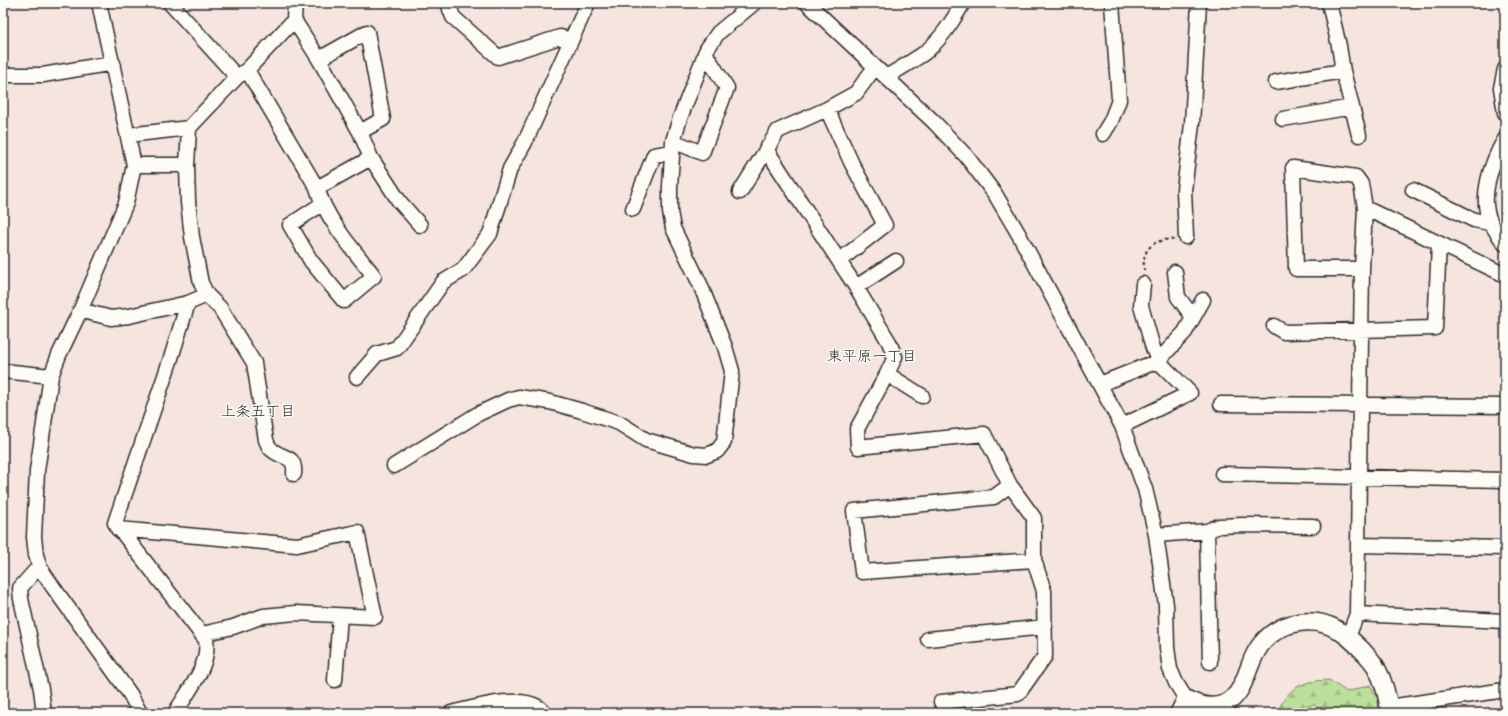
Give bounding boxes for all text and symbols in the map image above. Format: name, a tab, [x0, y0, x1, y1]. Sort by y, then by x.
district label: 東平原一丁目	[827, 347, 917, 369]
district label: 上条五丁目	[220, 402, 296, 424]

